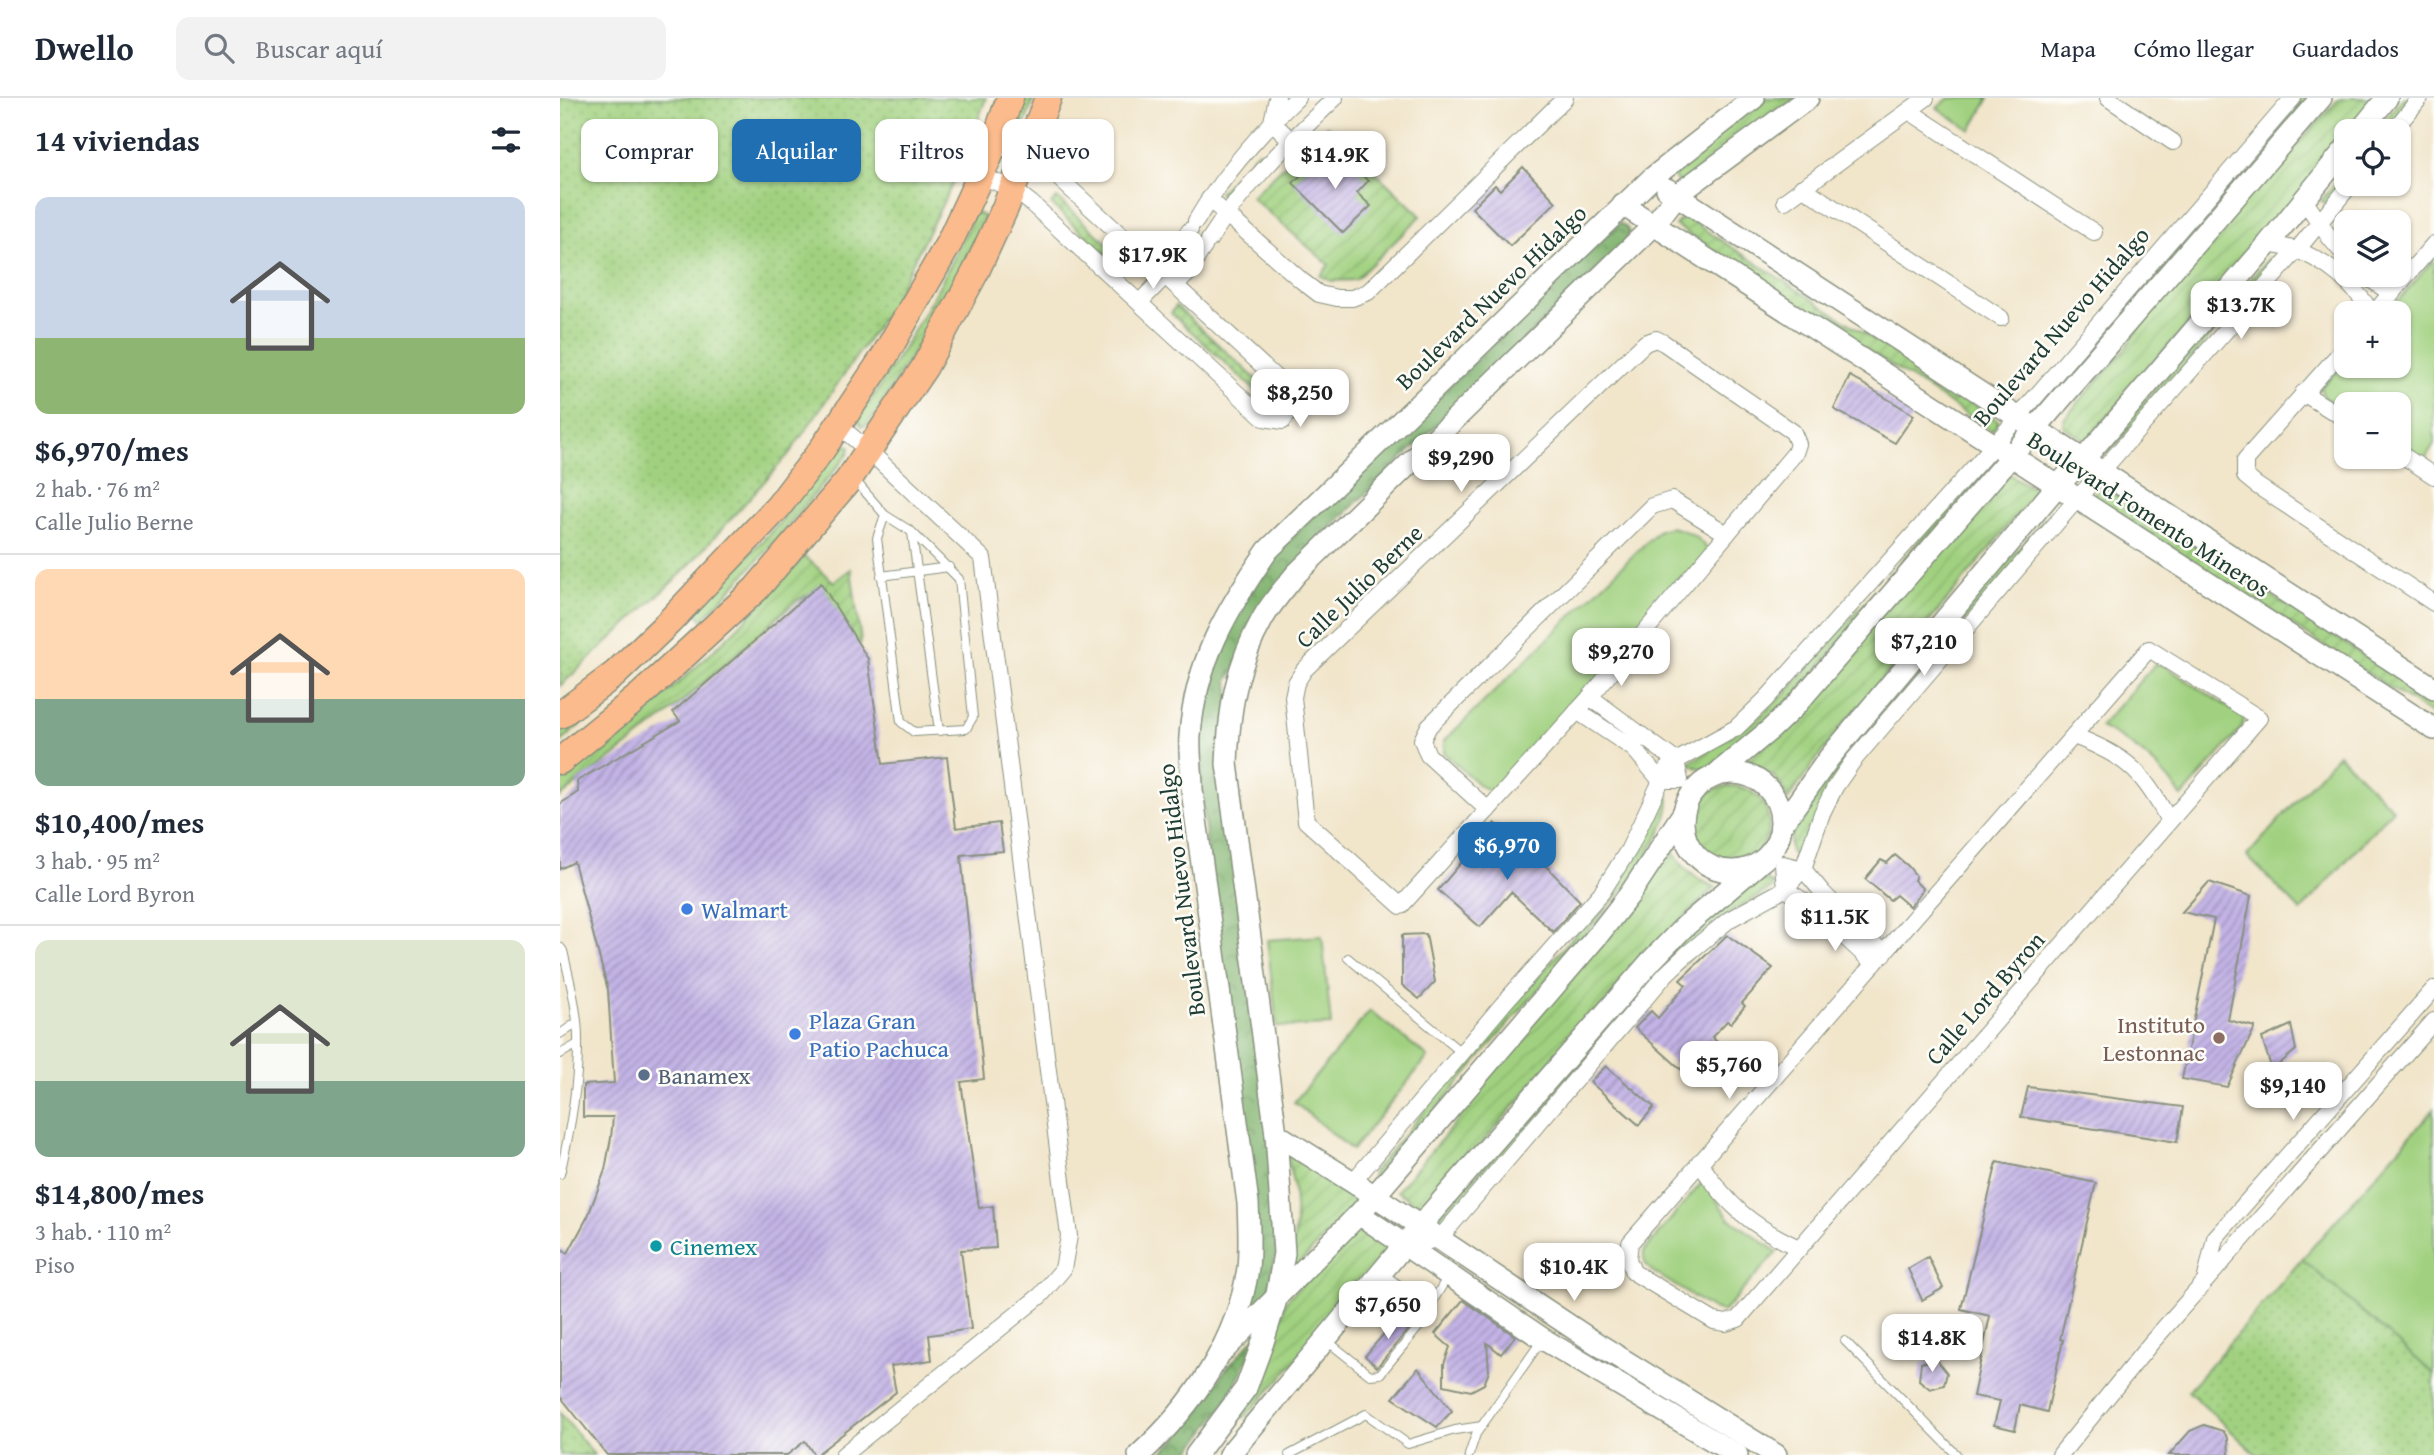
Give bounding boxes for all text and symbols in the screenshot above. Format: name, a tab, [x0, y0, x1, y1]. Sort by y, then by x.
search box	[176, 17, 666, 80]
text: Dwello	[35, 24, 134, 72]
icon: search	[200, 29, 238, 67]
text: Buscar aquí	[256, 29, 383, 68]
text: Mapa	[2040, 31, 2096, 66]
text: Cómo llegar	[2134, 31, 2254, 66]
text: Guardados	[2292, 31, 2399, 66]
text: 14 viviendas	[35, 118, 200, 162]
chip: Comprar	[581, 119, 718, 182]
chip: Alquilar	[732, 119, 861, 182]
chip: Filtros	[875, 119, 988, 182]
chip: Nuevo	[1002, 119, 1114, 182]
map controls	[2334, 119, 2411, 469]
button: locate	[2334, 119, 2411, 196]
icon: filters	[487, 121, 525, 159]
pin: $14.9K	[1278, 132, 1392, 191]
text: $14.9K	[1301, 137, 1369, 170]
street label: Boulevard Nuevo Hidalgo	[1387, 196, 1595, 398]
button: layers	[2334, 210, 2411, 287]
street label: Boulevard Nuevo Hidalgo	[1964, 219, 2158, 433]
pin: $17.9K	[1096, 232, 1210, 291]
text: $17.9K	[1119, 237, 1187, 270]
icon: home	[217, 243, 343, 369]
pin: $13.7K	[2184, 282, 2298, 341]
text: $13.7K	[2207, 287, 2275, 320]
button: +	[2334, 301, 2411, 378]
pin: $8,250	[1243, 370, 1357, 429]
text: $8,250	[1267, 375, 1333, 408]
button: −	[2334, 392, 2411, 469]
street label: Boulevard Fomento Mineros	[2021, 422, 2277, 606]
text: $6,970/mes	[35, 428, 189, 472]
pin: $9,290	[1404, 434, 1518, 494]
text: $9,290	[1428, 440, 1494, 473]
text: 2 hab. · 76 m²	[35, 472, 160, 505]
text: Calle Julio Berne	[35, 505, 194, 538]
street label: Calle Julio Berne	[1287, 516, 1431, 656]
icon: home	[217, 615, 343, 741]
pin: $7,210	[1867, 618, 1981, 678]
text: $7,210	[1891, 624, 1957, 657]
pin: $9,270	[1564, 628, 1678, 688]
text: $9,270	[1588, 634, 1654, 667]
street label: Boulevard Nuevo Hidalgo	[1148, 762, 1214, 1018]
text: $10,400/mes	[35, 800, 204, 844]
pin: $6,970	[1450, 822, 1564, 882]
text: $6,970	[1474, 828, 1540, 861]
text: 3 hab. · 95 m²	[35, 844, 160, 877]
text: Calle Lord Byron	[35, 877, 195, 910]
place label: Walmart	[701, 892, 788, 927]
pin: $11.5K	[1778, 894, 1892, 953]
text: $11.5K	[1801, 899, 1869, 932]
marker: Walmart	[679, 901, 695, 917]
street label: Calle Lord Byron	[1917, 923, 2053, 1072]
icon: home	[217, 986, 343, 1112]
place label: Plaza Gran Patio Pachuca	[809, 1003, 950, 1066]
place label: Instituto Lestonnac	[2103, 1007, 2205, 1070]
marker: Plaza Gran Patio Pachuca	[787, 1026, 803, 1042]
marker: Instituto Lestonnac	[2211, 1030, 2227, 1046]
pin: $5,760	[1672, 1042, 1786, 1101]
text: $5,760	[1696, 1047, 1762, 1080]
place label: Banamex	[658, 1058, 751, 1093]
pin: $9,140	[2236, 1062, 2350, 1122]
marker: Banamex	[636, 1067, 652, 1083]
text: $9,140	[2260, 1068, 2326, 1101]
text: $14,800/mes	[35, 1171, 204, 1215]
text: 3 hab. · 110 m²	[35, 1215, 171, 1248]
place label: Cinemex	[670, 1229, 758, 1264]
marker: Cinemex	[648, 1238, 664, 1254]
pin: $10.4K	[1517, 1244, 1631, 1303]
text: Piso	[35, 1248, 75, 1281]
text: $10.4K	[1540, 1249, 1608, 1282]
pin: $7,650	[1331, 1282, 1445, 1341]
text: $7,650	[1355, 1287, 1421, 1320]
pin: $14.8K	[1875, 1314, 1989, 1374]
text: $14.8K	[1898, 1320, 1966, 1353]

